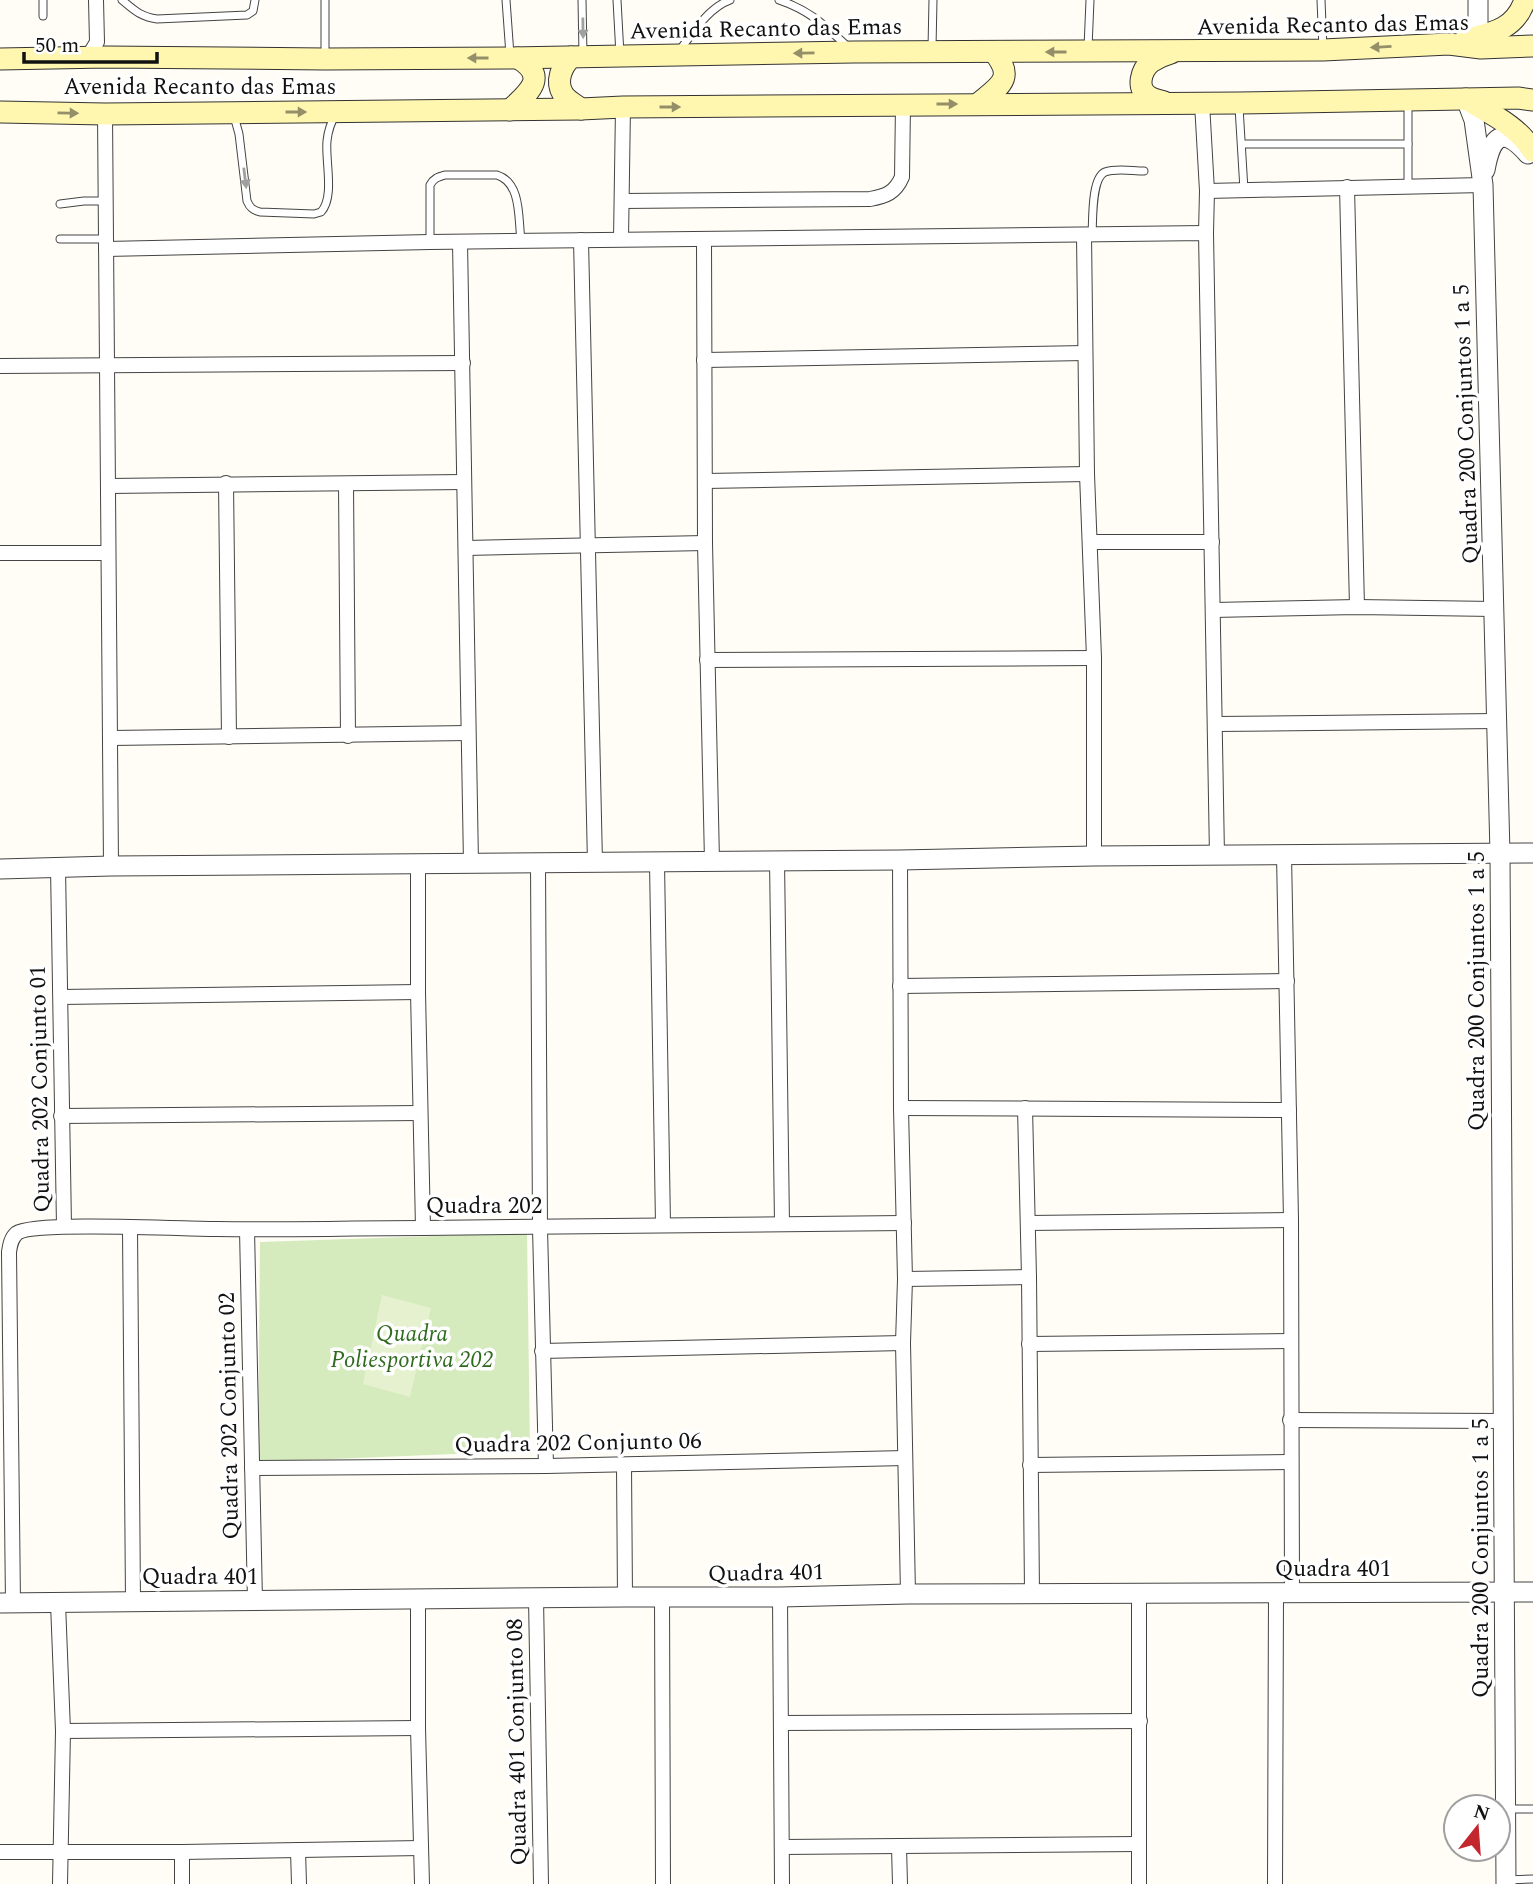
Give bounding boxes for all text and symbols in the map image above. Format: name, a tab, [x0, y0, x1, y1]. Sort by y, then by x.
street label: Avenida Recanto das Emas	[1196, 6, 1470, 45]
street label: Avenida Recanto das Emas	[629, 10, 903, 49]
one-way arrow	[577, 17, 588, 39]
scale bar	[24, 21, 158, 65]
text: 50 m	[35, 30, 79, 62]
one-way arrow	[1370, 42, 1392, 53]
one-way arrow	[1044, 46, 1066, 58]
one-way arrow	[792, 47, 814, 59]
one-way arrow	[467, 52, 489, 64]
street label: Avenida Recanto das Emas	[64, 70, 336, 105]
one-way arrow	[936, 99, 958, 110]
one-way arrow	[659, 101, 681, 113]
one-way arrow	[285, 106, 307, 118]
one-way arrow	[57, 108, 79, 119]
one-way arrow	[239, 168, 250, 190]
street label: Quadra 200 Conjuntos 1 a 5	[1444, 283, 1489, 565]
street label: Quadra 200 Conjuntos 1 a 5	[1460, 851, 1495, 1131]
street label: Quadra 202 Conjunto 01	[21, 965, 60, 1213]
street label: Quadra 202	[426, 1189, 542, 1224]
street label: Quadra 202 Conjunto 02	[210, 1292, 249, 1540]
park label: Quadra Poliesportiva 202	[330, 1317, 494, 1378]
street label: Quadra 200 Conjuntos 1 a 5	[1464, 1418, 1499, 1698]
street label: Quadra 202 Conjunto 06	[454, 1424, 702, 1463]
street label: Quadra 401	[1275, 1552, 1391, 1587]
street label: Quadra 401	[708, 1555, 825, 1592]
street label: Quadra 401	[142, 1560, 258, 1595]
street label: Quadra 401 Conjunto 08	[498, 1618, 537, 1866]
north arrow	[1442, 1793, 1512, 1863]
text: N	[1470, 1797, 1493, 1829]

